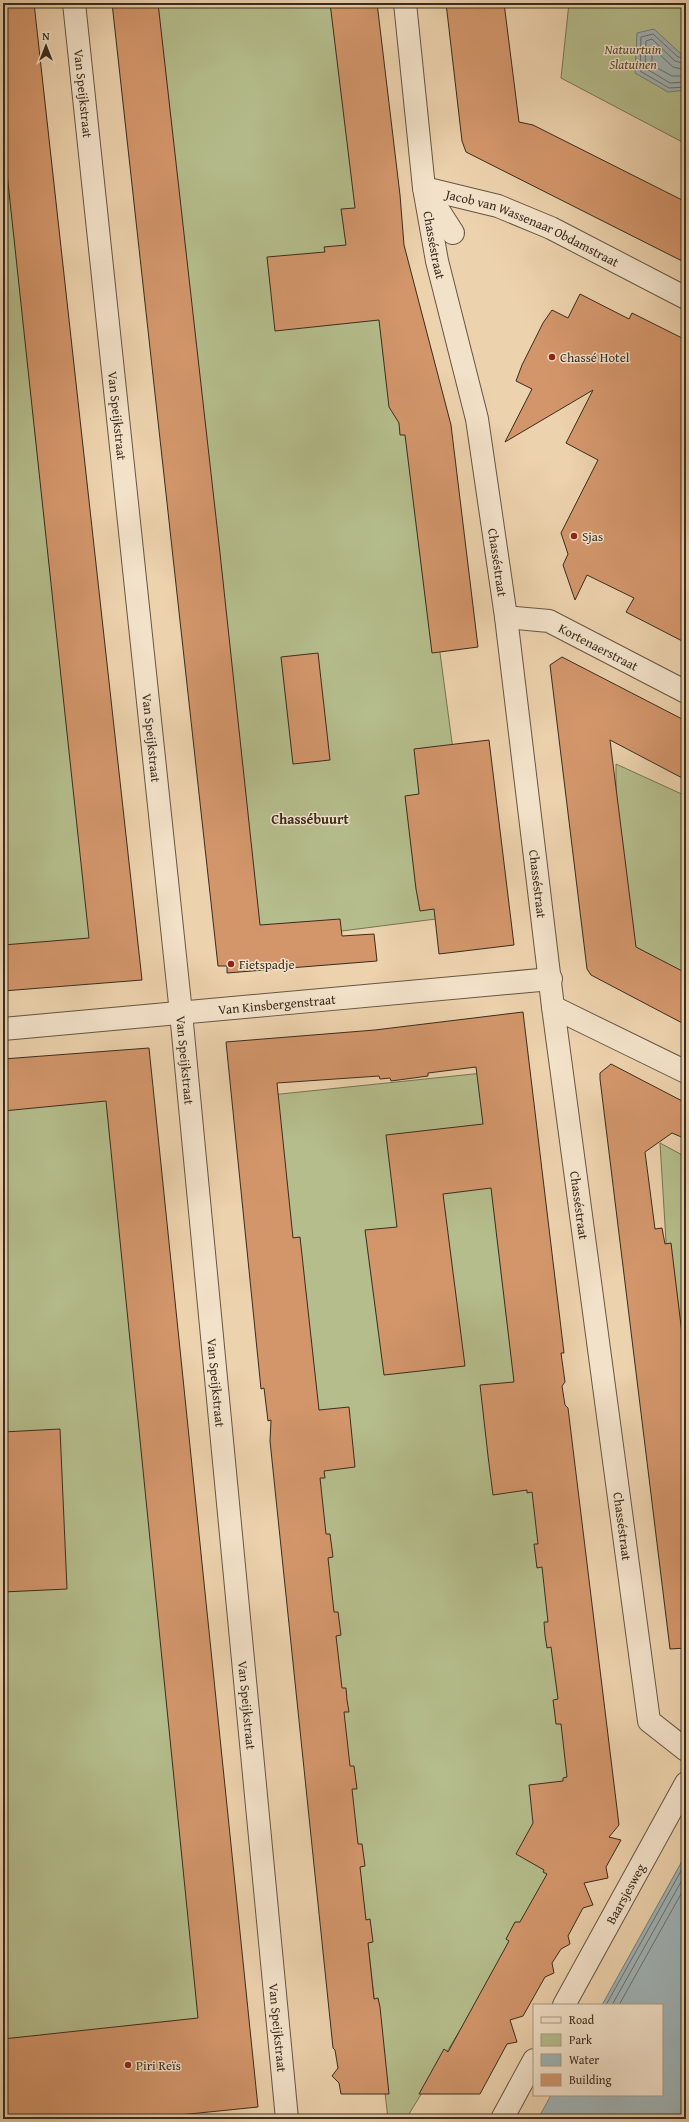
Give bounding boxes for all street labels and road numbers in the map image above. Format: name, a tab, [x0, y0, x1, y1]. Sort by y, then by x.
street label: Van Speijkstraat	[69, 48, 97, 139]
street label: Jacob van Wassenaar Obdamstraat	[442, 184, 623, 272]
street label: Chasséstraat	[418, 210, 450, 282]
street label: Van Speijkstraat	[103, 370, 131, 462]
street label: Chasséstraat	[483, 527, 512, 598]
street label: Kortenaerstraat	[555, 619, 642, 676]
street label: Van Speijkstraat	[137, 693, 166, 784]
street label: Chasséstraat	[524, 849, 551, 920]
street label: Van Kinsbergenstraat	[217, 990, 337, 1019]
street label: Van Speijkstraat	[171, 1015, 199, 1106]
street label: Chasséstraat	[565, 1170, 593, 1241]
street label: Van Speijkstraat	[202, 1337, 230, 1428]
street label: Chasséstraat	[608, 1491, 636, 1562]
street label: Van Speijkstraat	[233, 1660, 261, 1751]
street label: Baarsjesweg	[601, 1860, 650, 1928]
street label: Van Speijkstraat	[264, 1982, 292, 2073]

